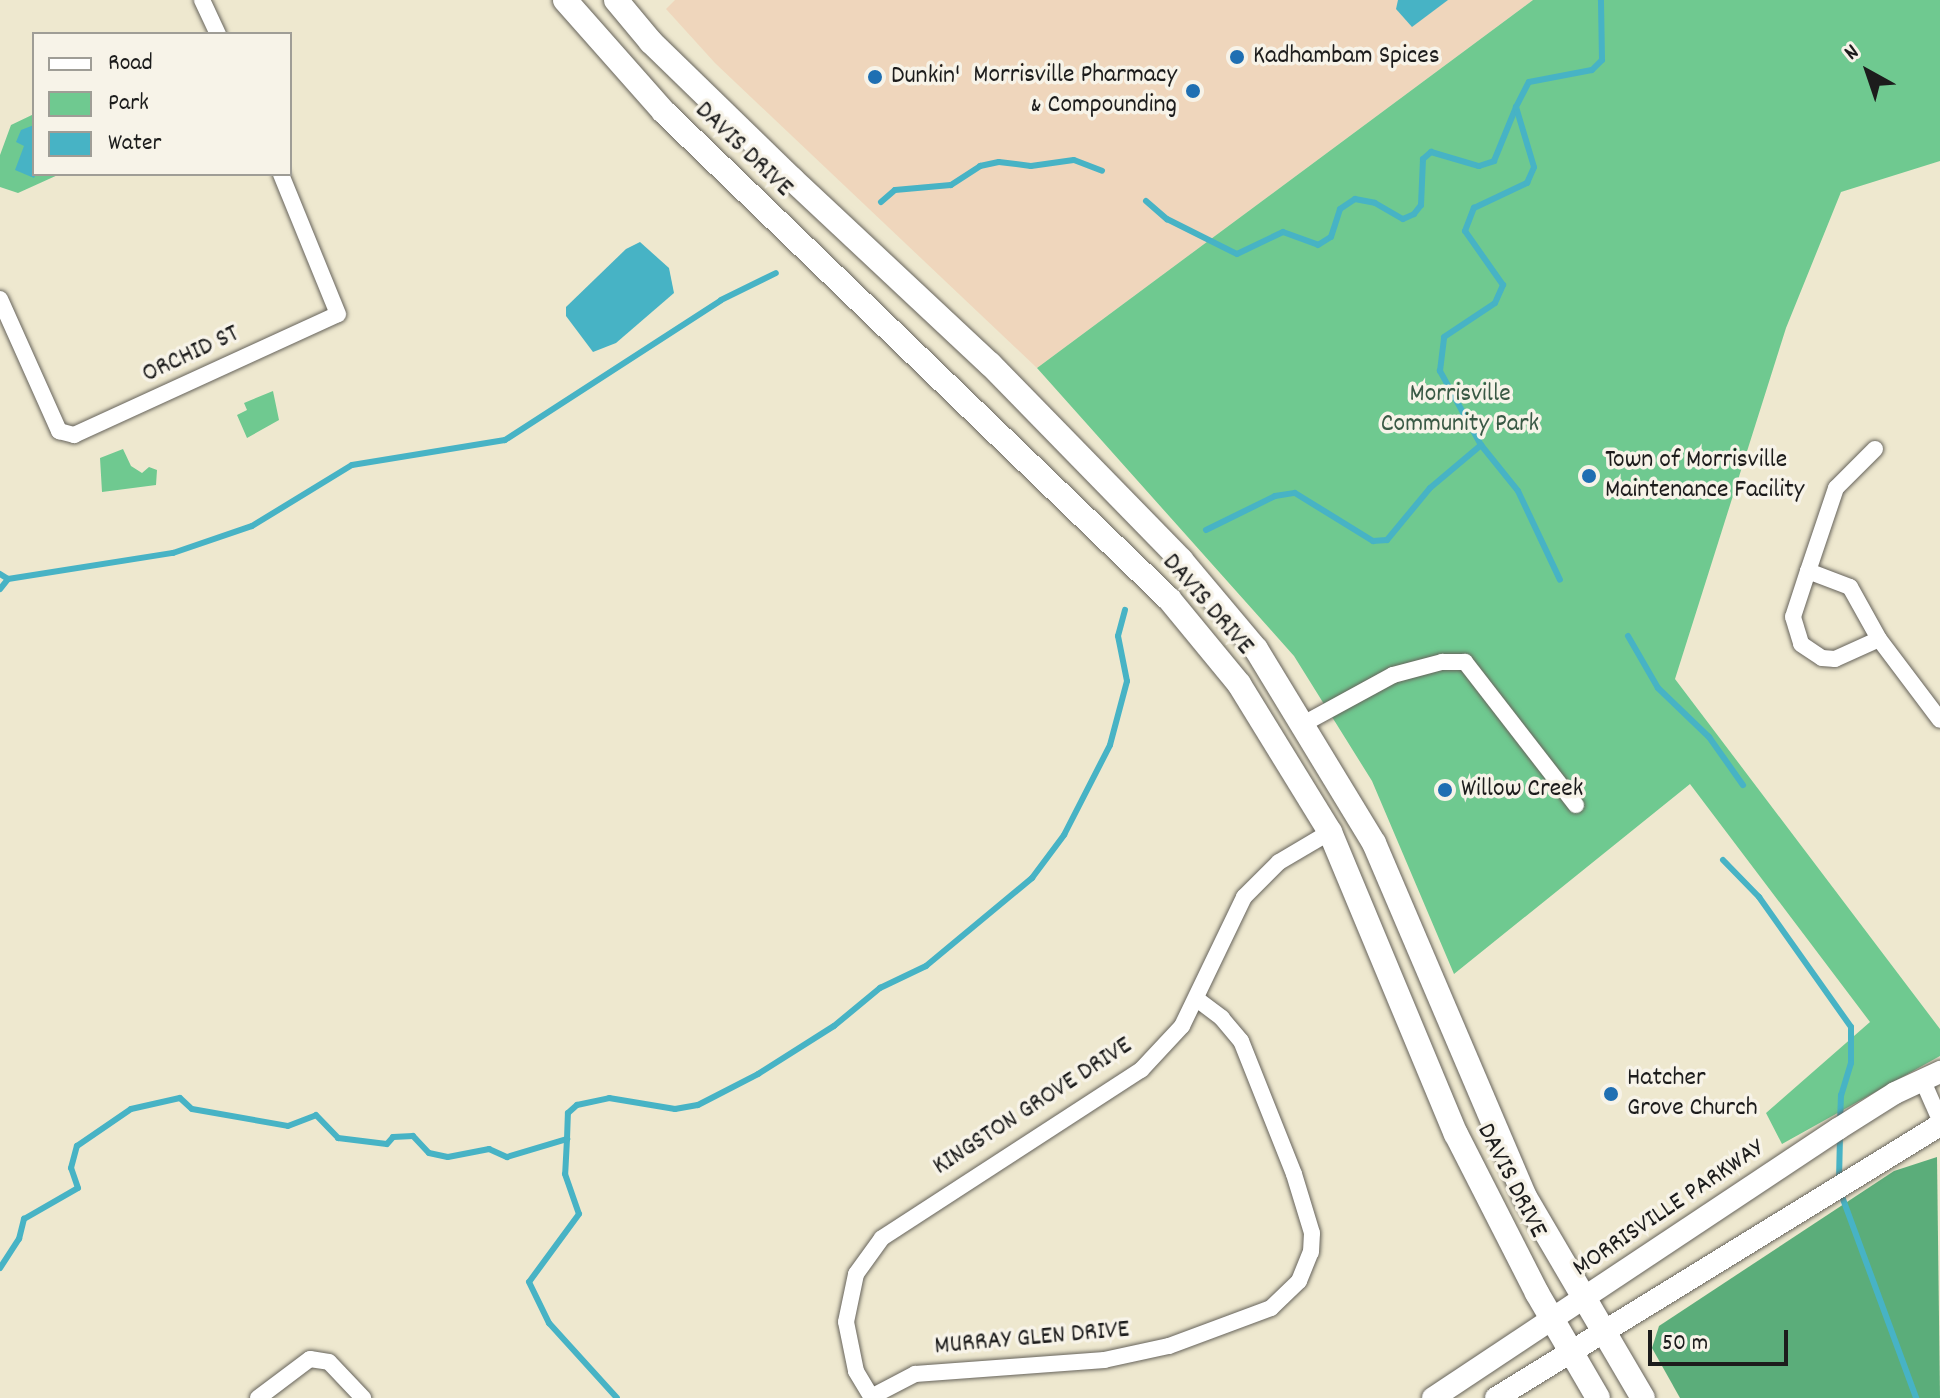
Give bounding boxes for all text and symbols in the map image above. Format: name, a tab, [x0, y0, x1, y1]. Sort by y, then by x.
legend	[32, 32, 292, 176]
north arrow	[1828, 32, 1908, 112]
text: N	[1838, 38, 1866, 69]
place label: Kadhambam Spices	[1253, 41, 1440, 73]
text: Road	[108, 47, 153, 81]
marker: Kadhambam Spices	[1228, 48, 1246, 66]
place label: Morrisville Pharmacy & Compounding	[973, 60, 1177, 122]
place label: Dunkin'	[891, 61, 960, 93]
marker: Dunkin'	[866, 68, 884, 86]
marker: Morrisville Pharmacy & Compounding	[1184, 82, 1202, 100]
text: Park	[108, 87, 149, 121]
street label: DAVIS DRIVE	[688, 96, 798, 204]
text: Water	[108, 127, 161, 161]
street label: ORCHID ST	[138, 319, 244, 391]
park label: Morrisville Community Park	[1381, 379, 1539, 440]
place label: Town of Morrisville Maintenance Facility	[1605, 445, 1804, 506]
marker: Town of Morrisville Maintenance Facility	[1580, 467, 1598, 485]
street label: DAVIS DRIVE	[1155, 548, 1259, 662]
place label: Willow Creek	[1461, 774, 1583, 806]
marker: Willow Creek	[1436, 781, 1454, 799]
street label: KINGSTON GROVE DRIVE	[928, 1031, 1138, 1183]
place label: Hatcher Grove Church	[1627, 1063, 1758, 1124]
marker: Hatcher Grove Church	[1602, 1085, 1620, 1103]
street label: DAVIS DRIVE	[1469, 1119, 1553, 1243]
street label: MORRISVILLE PARKWAY	[1567, 1133, 1771, 1285]
scale bar	[1652, 1314, 1792, 1364]
street label: MURRAY GLEN DRIVE	[933, 1315, 1131, 1363]
text: 50 m	[1662, 1327, 1708, 1361]

